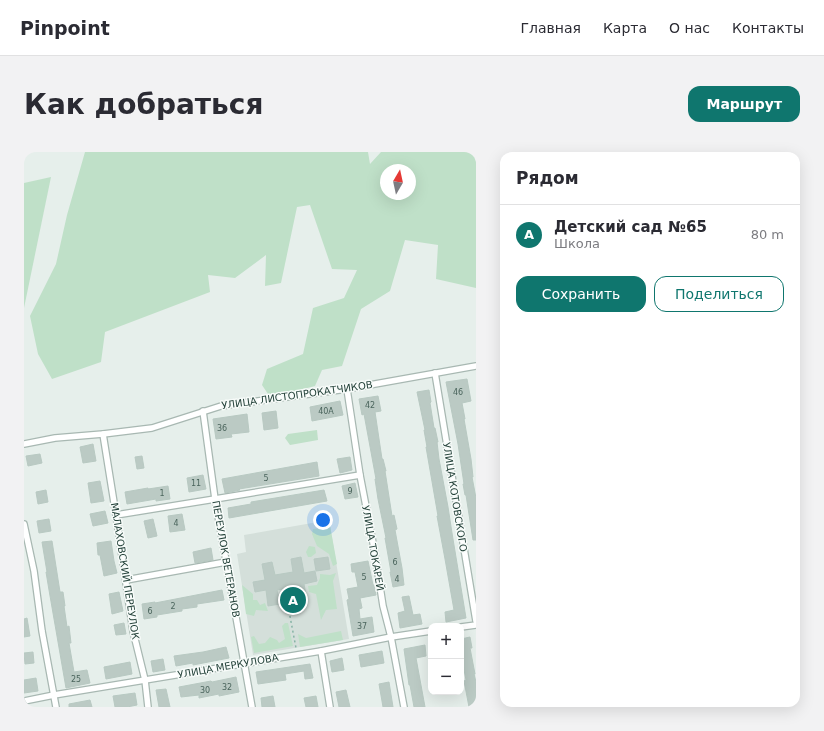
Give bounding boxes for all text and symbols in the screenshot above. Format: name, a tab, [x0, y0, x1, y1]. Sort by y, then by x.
text: Pinpoint	[20, 17, 110, 39]
text: Главная	[520, 20, 581, 36]
text: Карта	[603, 20, 647, 36]
text: О нас	[669, 20, 710, 36]
text: Контакты	[732, 20, 804, 36]
button: Маршрут	[688, 86, 800, 122]
text: Как добраться	[24, 88, 263, 121]
north arrow	[380, 164, 416, 200]
text: Рядом	[516, 168, 579, 188]
text: Детский сад №65	[554, 218, 707, 236]
text: A	[524, 227, 534, 242]
text: 80 m	[751, 227, 784, 242]
text: Школа	[554, 236, 600, 251]
button: Сохранить	[516, 276, 646, 312]
button: Поделиться	[654, 276, 784, 312]
street label: УЛИЦА ЛИСТОПРОКАТЧИКОВ	[221, 379, 373, 411]
house number: 46	[453, 388, 463, 397]
house number: 42	[365, 401, 375, 410]
house number: 40А	[318, 407, 334, 416]
house number: 36	[217, 424, 227, 433]
street label: УЛИЦА КОТОВСКОГО	[441, 442, 469, 553]
house number: 5	[263, 474, 269, 483]
house number: 11	[191, 479, 201, 488]
house number: 9	[347, 487, 353, 496]
house number: 1	[159, 489, 165, 498]
street label: ПЕРЕУЛОК ВЕТЕРАНОВ	[210, 500, 242, 619]
street label: МАЛАХОВСКИЙ ПЕРЕУЛОК	[109, 502, 142, 640]
street label: УЛИЦА ТОКАРЕЙ	[360, 504, 387, 592]
your location	[313, 510, 333, 530]
house number: 4	[173, 519, 179, 528]
house number: 6	[392, 558, 398, 567]
house number: 5	[361, 573, 367, 582]
house number: 4	[394, 575, 400, 584]
pin: A	[280, 585, 306, 615]
house number: 2	[170, 602, 176, 611]
house number: 6	[147, 607, 153, 616]
house number: 37	[357, 622, 367, 631]
map controls	[428, 623, 464, 695]
button: +	[428, 623, 464, 659]
street label: УЛИЦА МЕРКУЛОВА	[177, 652, 279, 680]
button: −	[428, 659, 464, 695]
house number: 25	[71, 675, 81, 684]
house number: 32	[222, 683, 232, 692]
house number: 30	[200, 686, 210, 695]

